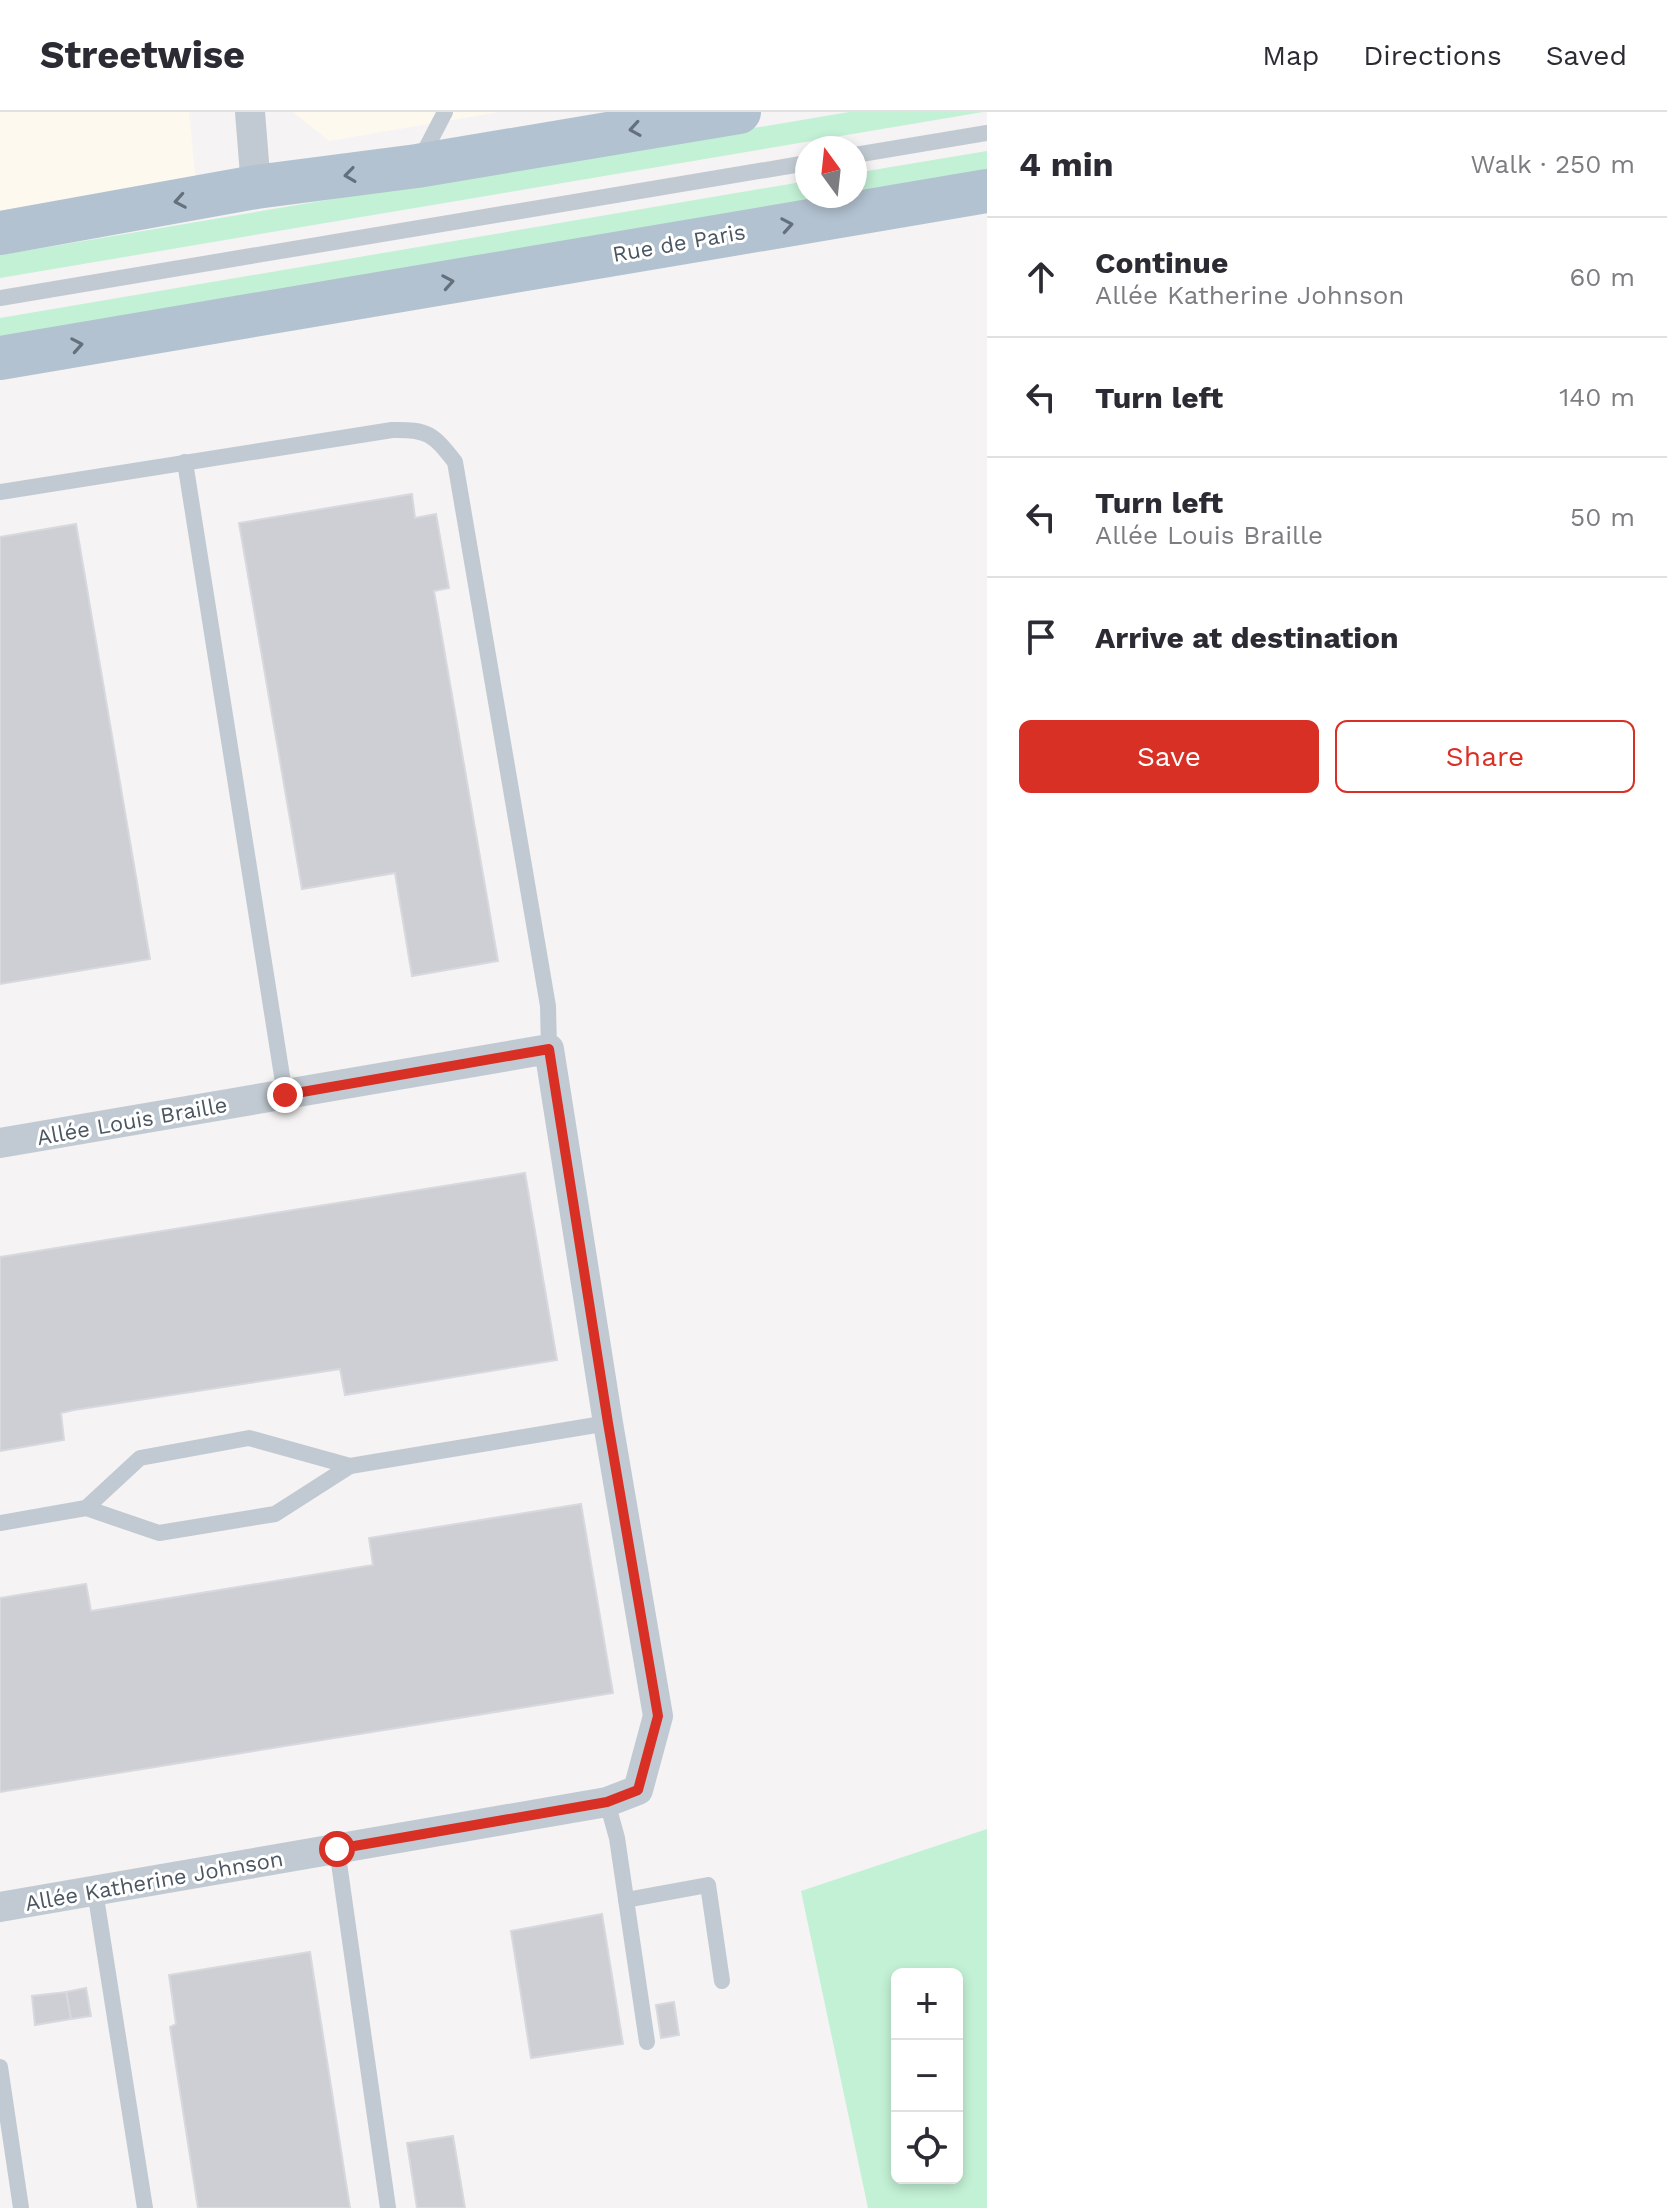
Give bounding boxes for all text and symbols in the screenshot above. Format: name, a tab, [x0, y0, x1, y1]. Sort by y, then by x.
text: Streetwise	[40, 33, 245, 77]
text: Map	[1262, 39, 1319, 72]
text: Directions	[1363, 39, 1502, 72]
text: Saved	[1546, 39, 1627, 72]
one-way arrow	[628, 120, 641, 137]
north arrow	[795, 136, 867, 208]
text: 4 min	[1019, 144, 1114, 184]
text: Walk · 250 m	[1470, 149, 1635, 179]
one-way arrow	[343, 166, 357, 183]
one-way arrow	[173, 192, 186, 209]
one-way arrow	[780, 217, 794, 234]
street label: Rue de Paris	[611, 219, 747, 267]
text: Continue	[1095, 245, 1228, 280]
icon: ahead	[1019, 255, 1063, 299]
text: 60 m	[1569, 262, 1635, 292]
one-way arrow	[441, 275, 455, 292]
text: Allée Katherine Johnson	[1095, 280, 1404, 310]
one-way arrow	[70, 337, 84, 354]
icon: left	[1019, 375, 1063, 419]
text: Turn left	[1095, 380, 1223, 415]
text: 140 m	[1559, 382, 1635, 412]
text: Turn left	[1095, 485, 1223, 520]
icon: left	[1019, 495, 1063, 539]
text: 50 m	[1570, 502, 1635, 532]
text: Allée Louis Braille	[1095, 520, 1323, 550]
icon: arrive	[1019, 615, 1063, 659]
text: Arrive at destination	[1095, 620, 1399, 655]
button: Save	[1019, 720, 1319, 793]
button: Share	[1335, 720, 1635, 793]
route end	[267, 1077, 303, 1113]
street label: Allée Louis Braille	[35, 1092, 229, 1150]
route start	[319, 1831, 355, 1867]
street label: Allée Katherine Johnson	[23, 1846, 285, 1916]
map controls	[891, 1968, 963, 2184]
button: +	[891, 1968, 963, 2040]
button: −	[891, 2040, 963, 2112]
button: locate	[891, 2112, 963, 2184]

